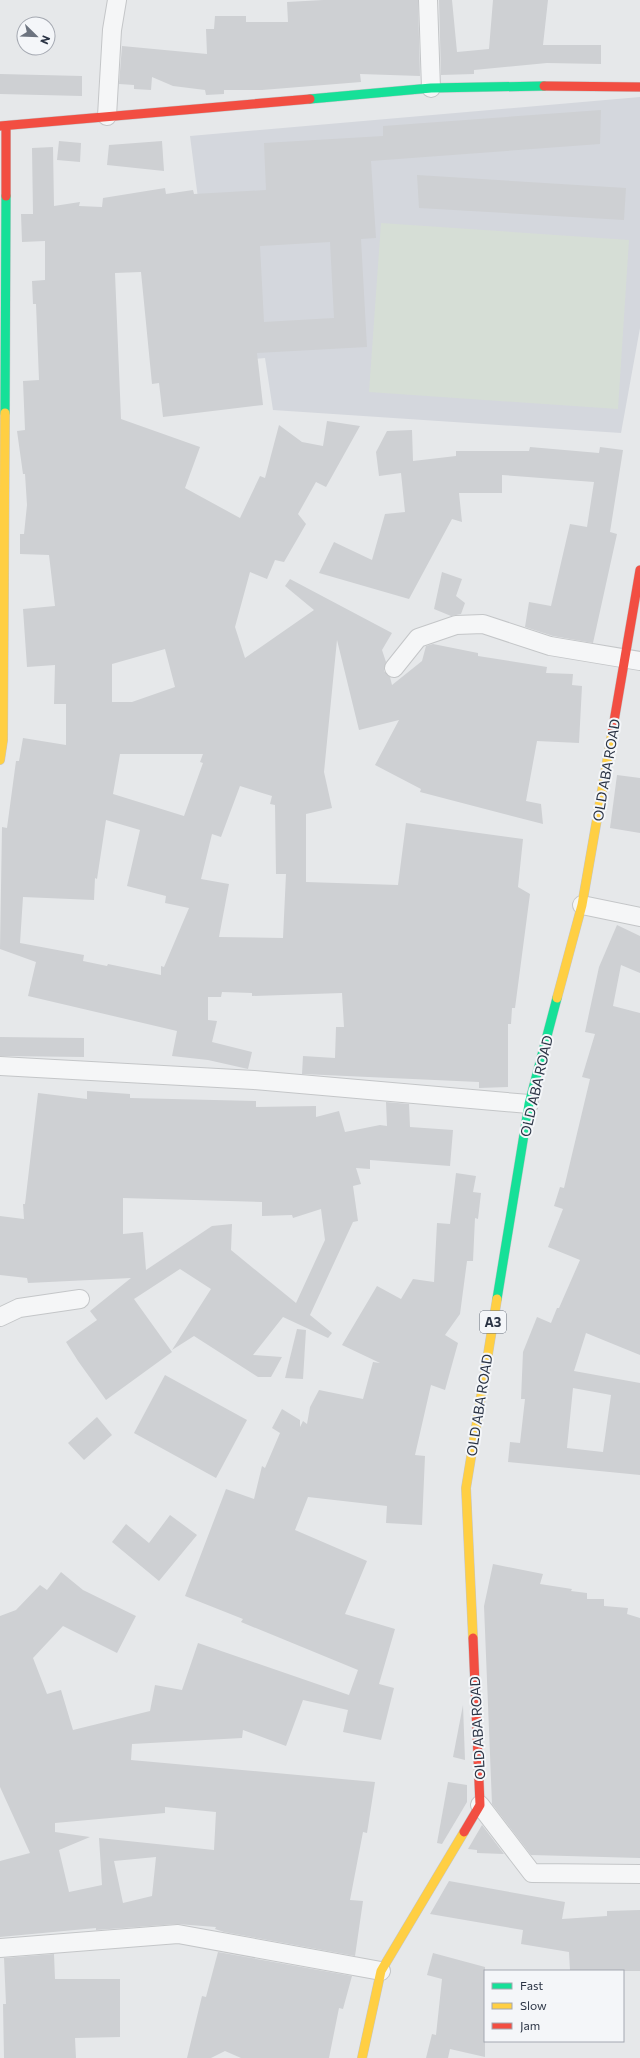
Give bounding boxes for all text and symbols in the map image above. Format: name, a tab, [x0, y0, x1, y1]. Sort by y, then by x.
north arrow	[16, 16, 56, 56]
text: N	[38, 34, 53, 46]
street label: OLD ABA ROAD	[589, 718, 623, 822]
street label: OLD ABA ROAD	[516, 1034, 556, 1138]
road number: A3	[480, 1311, 506, 1333]
street label: OLD ABA ROAD	[463, 1353, 495, 1457]
street label: OLD ABA ROAD	[466, 1676, 488, 1780]
legend	[484, 1970, 624, 2042]
text: Fast	[520, 1978, 543, 1992]
text: Slow	[520, 1998, 547, 2012]
text: Jam	[520, 2018, 540, 2033]

